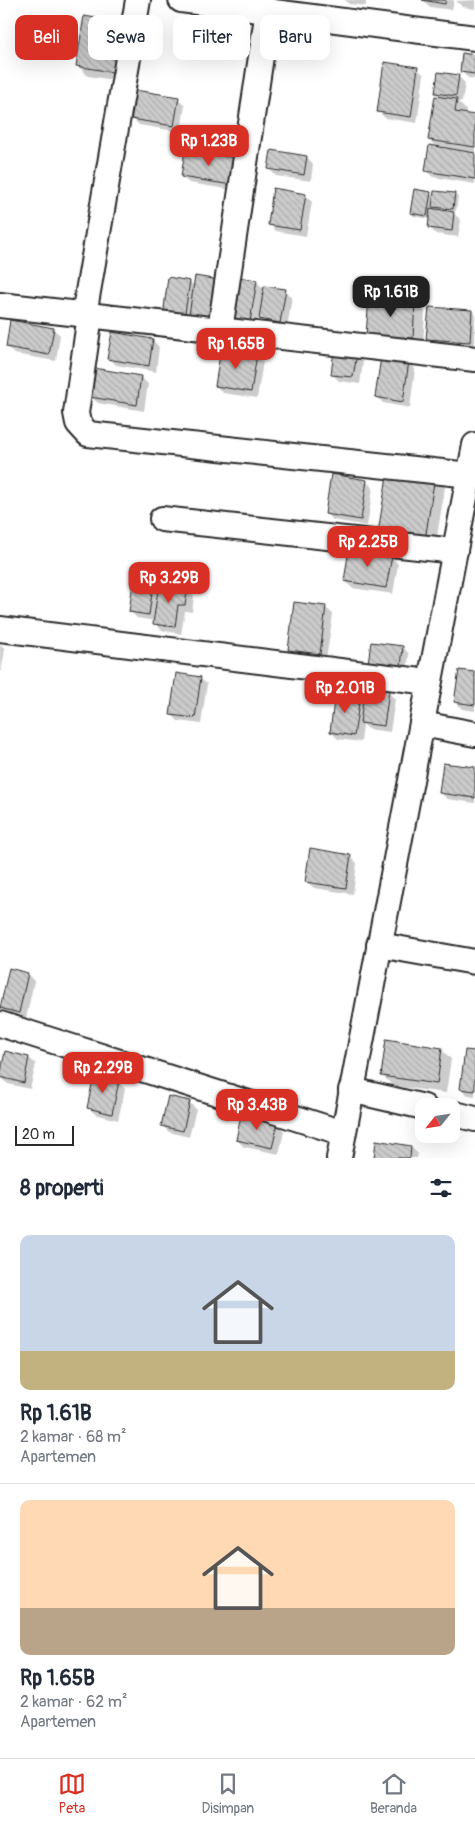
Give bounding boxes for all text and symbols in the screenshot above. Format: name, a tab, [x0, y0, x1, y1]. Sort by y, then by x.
chip: Beli	[15, 15, 78, 60]
chip: Sewa	[88, 15, 163, 60]
chip: Filter	[173, 15, 250, 60]
chip: Baru	[260, 15, 330, 60]
pin: Rp 1.23B	[157, 124, 261, 167]
text: Rp 1.23B	[181, 131, 237, 151]
pin: Rp 1.61B	[339, 276, 443, 318]
text: Rp 1.61B	[364, 282, 418, 302]
pin: Rp 1.65B	[184, 328, 288, 370]
text: Rp 1.65B	[207, 334, 265, 354]
pin: Rp 2.25B	[316, 526, 420, 568]
text: Rp 2.25B	[338, 532, 398, 552]
pin: Rp 3.29B	[117, 562, 221, 604]
text: Rp 3.29B	[140, 568, 198, 588]
pin: Rp 2.01B	[293, 672, 397, 714]
text: Rp 2.01B	[316, 678, 374, 698]
pin: Rp 2.29B	[51, 1052, 155, 1094]
text: Rp 2.29B	[74, 1058, 132, 1078]
pin: Rp 3.43B	[205, 1088, 309, 1131]
text: Rp 3.43B	[227, 1095, 287, 1115]
north arrow	[415, 1098, 460, 1142]
map controls	[415, 1098, 460, 1143]
scale bar	[15, 1123, 74, 1146]
text: 20 m	[22, 1126, 55, 1143]
icon: filters	[427, 1174, 455, 1202]
text: 8 properti	[20, 1175, 104, 1202]
icon: home	[193, 1267, 283, 1357]
text: Rp 1.61B	[20, 1400, 92, 1427]
text: 2 kamar · 68 m²	[20, 1427, 127, 1447]
text: Apartemen	[20, 1447, 96, 1467]
icon: home	[193, 1533, 283, 1623]
text: Rp 1.65B	[20, 1665, 95, 1692]
text: 2 kamar · 62 m²	[20, 1692, 127, 1712]
text: Apartemen	[20, 1712, 96, 1732]
tab: Peta	[58, 1770, 86, 1817]
tab: Disimpan	[202, 1770, 254, 1817]
tab: Beranda	[370, 1770, 417, 1817]

